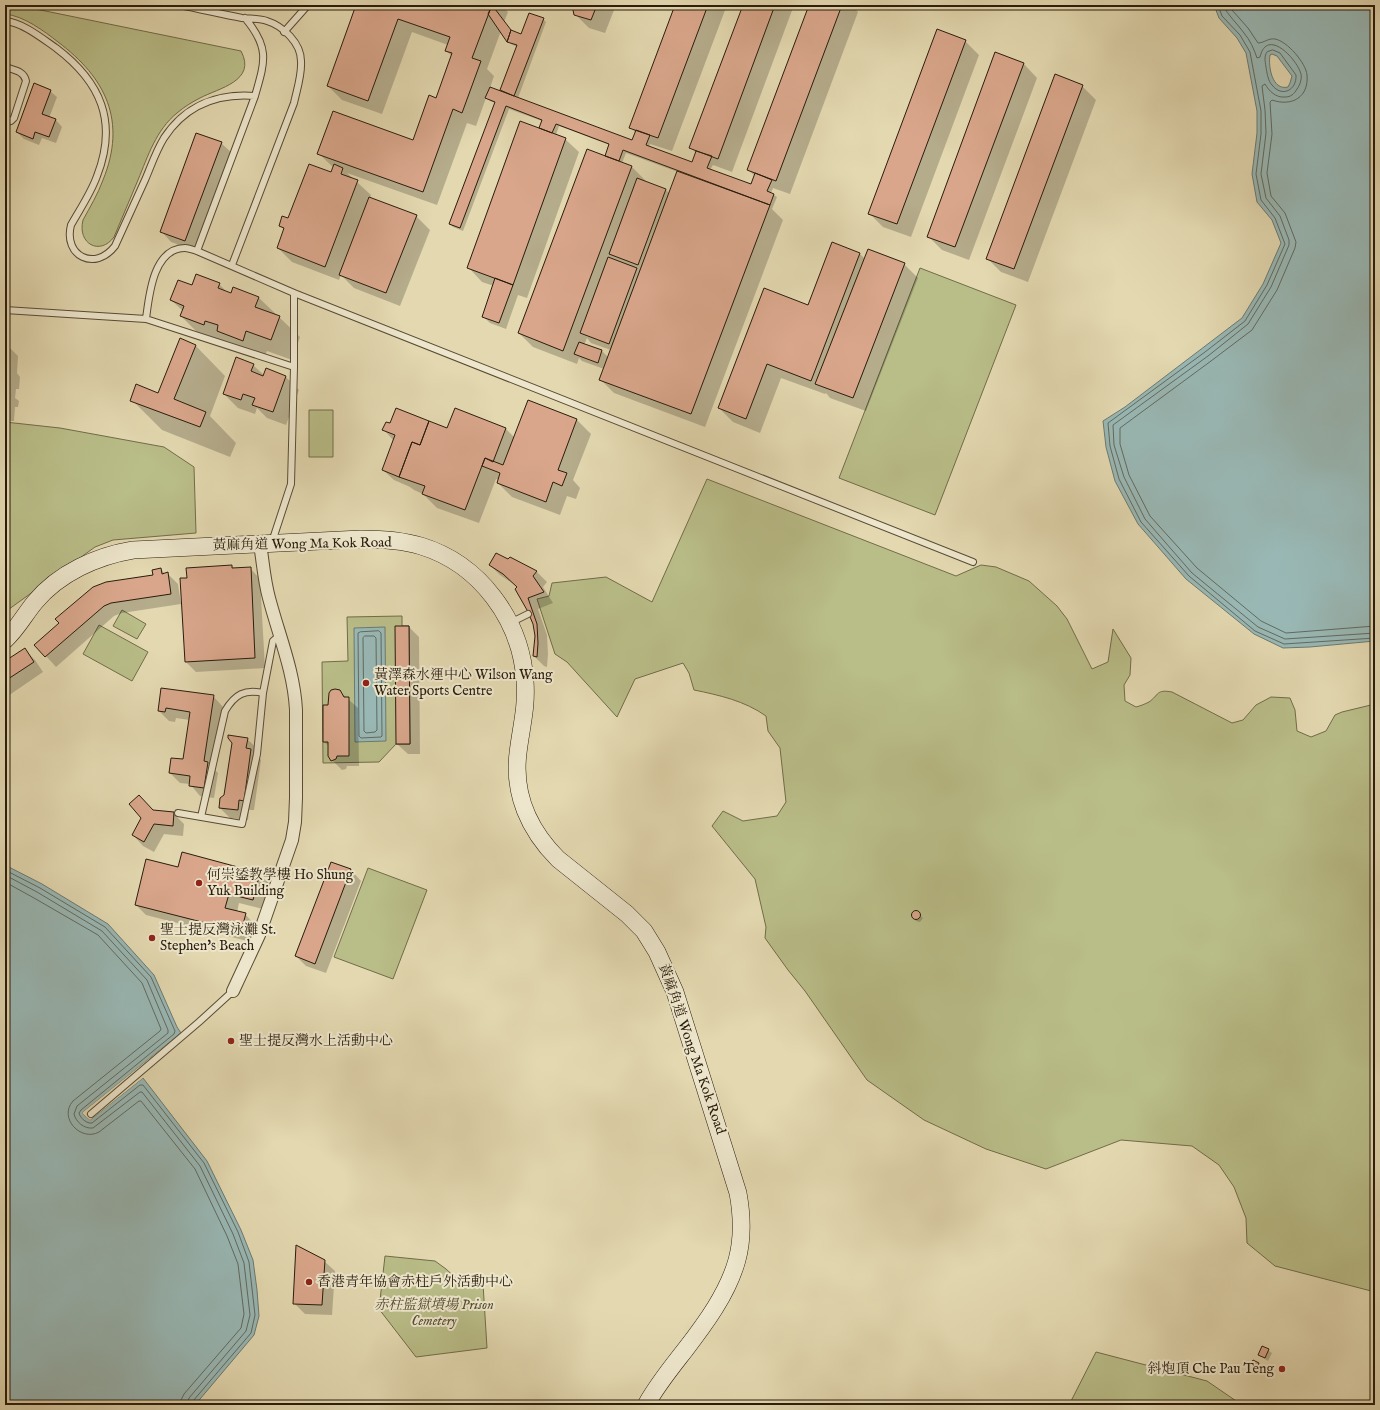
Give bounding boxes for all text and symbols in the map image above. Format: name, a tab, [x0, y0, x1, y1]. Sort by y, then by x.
street label: 黃麻角道 Wong Ma Kok Road	[212, 533, 392, 555]
place label: 黃澤森水運中心 Wilson Wang Water Sports Centre	[374, 666, 553, 700]
marker: 黃澤森水運中心 Wilson Wang Water Sports Centre	[361, 678, 371, 688]
place label: 何崇鋈教學樓 Ho Shung Yuk Building	[207, 866, 354, 900]
marker: 何崇鋈教學樓 Ho Shung Yuk Building	[194, 878, 204, 888]
place label: 聖士提反灣泳灘 St. Stephen's Beach	[160, 921, 276, 955]
marker: 聖士提反灣泳灘 St. Stephen's Beach	[147, 933, 157, 943]
street label: 黃麻角道 Wong Ma Kok Road	[654, 961, 730, 1137]
place label: 聖士提反灣水上活動中心	[239, 1032, 393, 1050]
marker: 聖士提反灣水上活動中心	[226, 1036, 236, 1046]
place label: 香港青年協會赤柱戶外活動中心	[317, 1273, 513, 1291]
marker: 香港青年協會赤柱戶外活動中心	[304, 1277, 314, 1287]
park label: 赤柱監獄墳場 Prison Cemetery	[374, 1296, 494, 1330]
place label: 斜炮頂 Che Pau Teng	[1147, 1360, 1274, 1378]
marker: 斜炮頂 Che Pau Teng	[1277, 1364, 1287, 1374]

